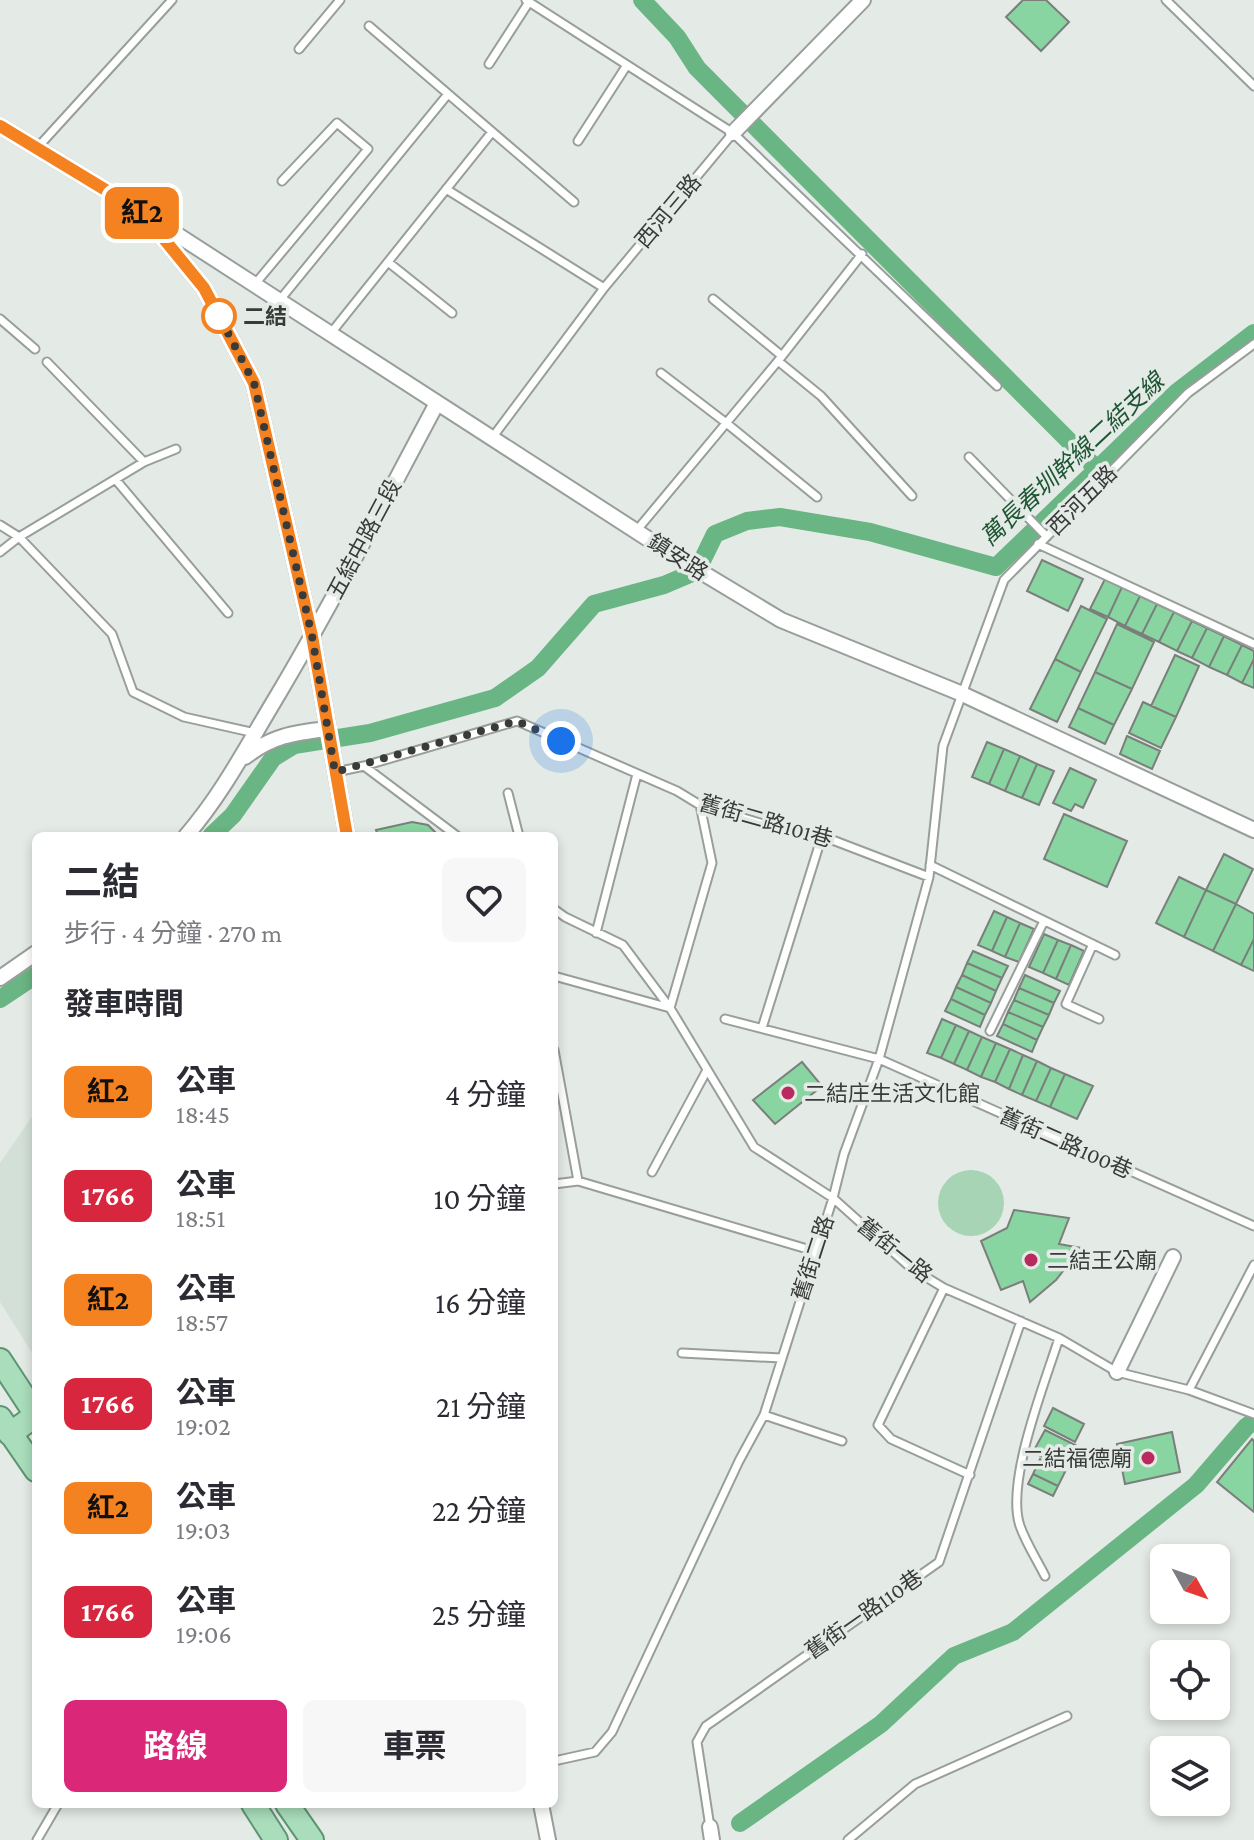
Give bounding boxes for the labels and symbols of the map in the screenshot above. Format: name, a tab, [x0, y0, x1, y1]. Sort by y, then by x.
street label: 西河三路	[630, 169, 706, 253]
line badge: 紅2	[106, 187, 178, 239]
marker: 二結	[202, 299, 236, 333]
place label: 二結	[243, 304, 287, 329]
water label: 萬長春圳幹線二結支線	[975, 365, 1171, 551]
street label: 西河五路	[1042, 460, 1122, 540]
street label: 五結中路三段	[322, 475, 406, 603]
street label: 鎮安路	[644, 529, 712, 585]
your location	[541, 721, 581, 761]
street label: 舊街二路101巷	[697, 790, 835, 852]
place label: 二結庄生活文化館	[804, 1081, 980, 1106]
marker: 二結庄生活文化館	[779, 1084, 797, 1102]
street label: 舊街二路100巷	[996, 1103, 1136, 1183]
street label: 舊街二路	[788, 1212, 838, 1304]
street label: 舊街一路	[853, 1213, 937, 1287]
place label: 二結王公廟	[1047, 1248, 1157, 1273]
marker: 二結王公廟	[1022, 1251, 1040, 1269]
place label: 二結福德廟	[1022, 1446, 1132, 1471]
marker: 二結福德廟	[1139, 1449, 1157, 1467]
north arrow	[1150, 1544, 1230, 1624]
street label: 舊街一路110巷	[801, 1564, 927, 1664]

